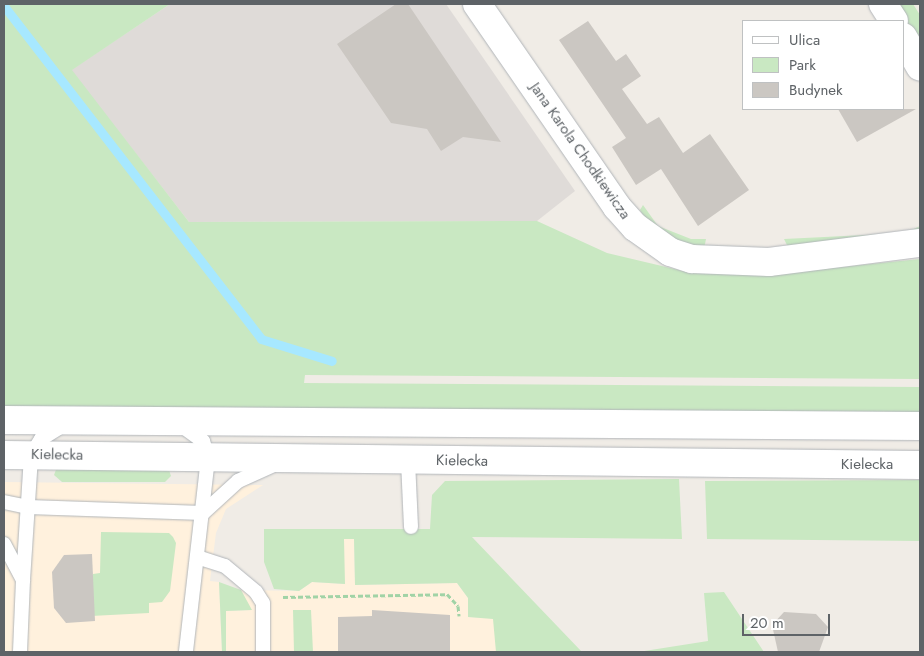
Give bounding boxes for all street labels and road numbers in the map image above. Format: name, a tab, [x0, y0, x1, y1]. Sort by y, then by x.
street label: Jana Karola Chodkiewicza	[526, 79, 634, 223]
street label: Kielecka	[31, 446, 83, 464]
street label: Kielecka	[436, 452, 488, 470]
street label: Kielecka	[841, 456, 893, 474]

